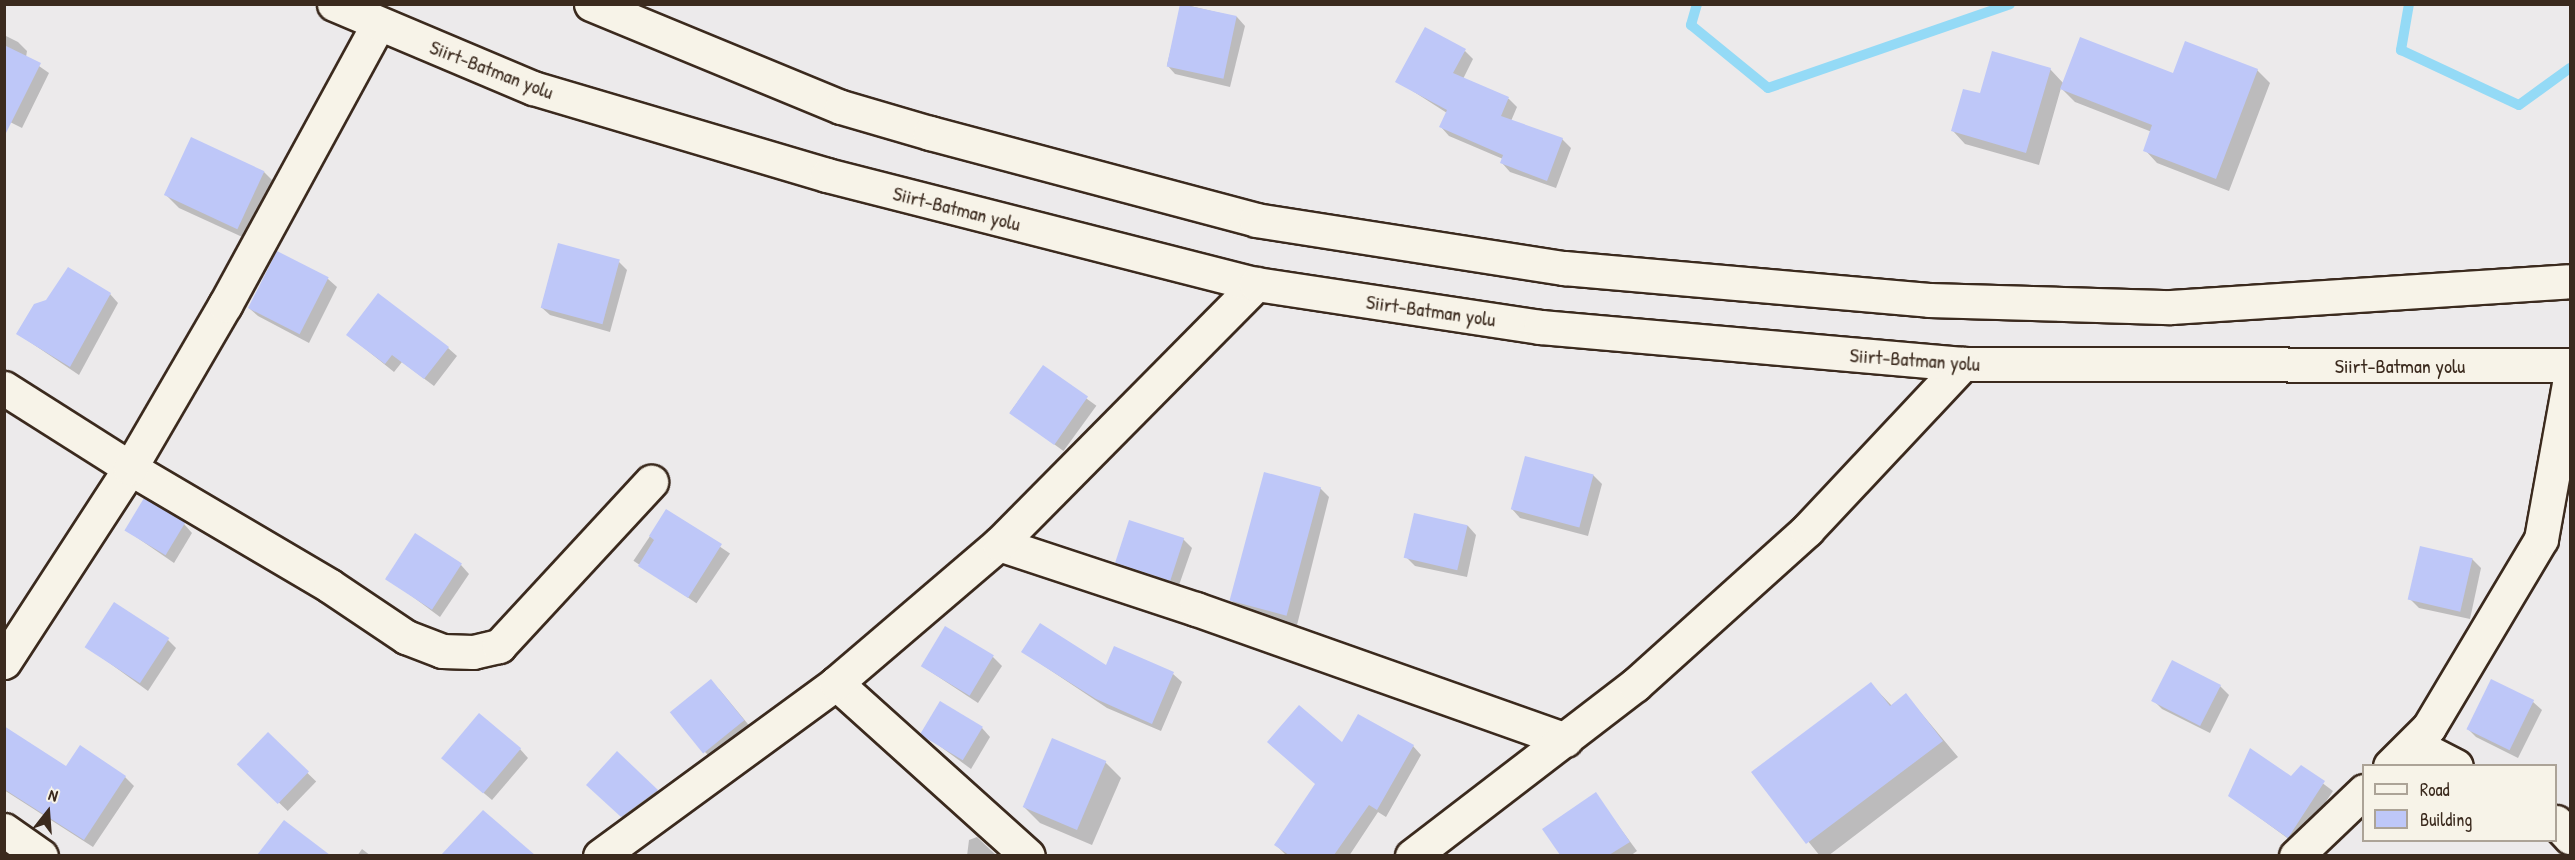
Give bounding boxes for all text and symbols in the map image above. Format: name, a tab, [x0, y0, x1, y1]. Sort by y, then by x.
street label: Siirt-Batman yolu	[427, 34, 557, 104]
street label: Siirt-Batman yolu	[891, 181, 1023, 235]
street label: Siirt-Batman yolu	[1365, 289, 1497, 331]
street label: Siirt-Batman yolu	[1849, 342, 1981, 376]
street label: Siirt-Batman yolu	[2335, 353, 2465, 377]
legend	[2362, 764, 2557, 842]
text: Road	[2420, 777, 2450, 802]
north arrow	[18, 782, 78, 842]
text: N	[46, 783, 61, 807]
text: Building	[2420, 807, 2472, 832]

